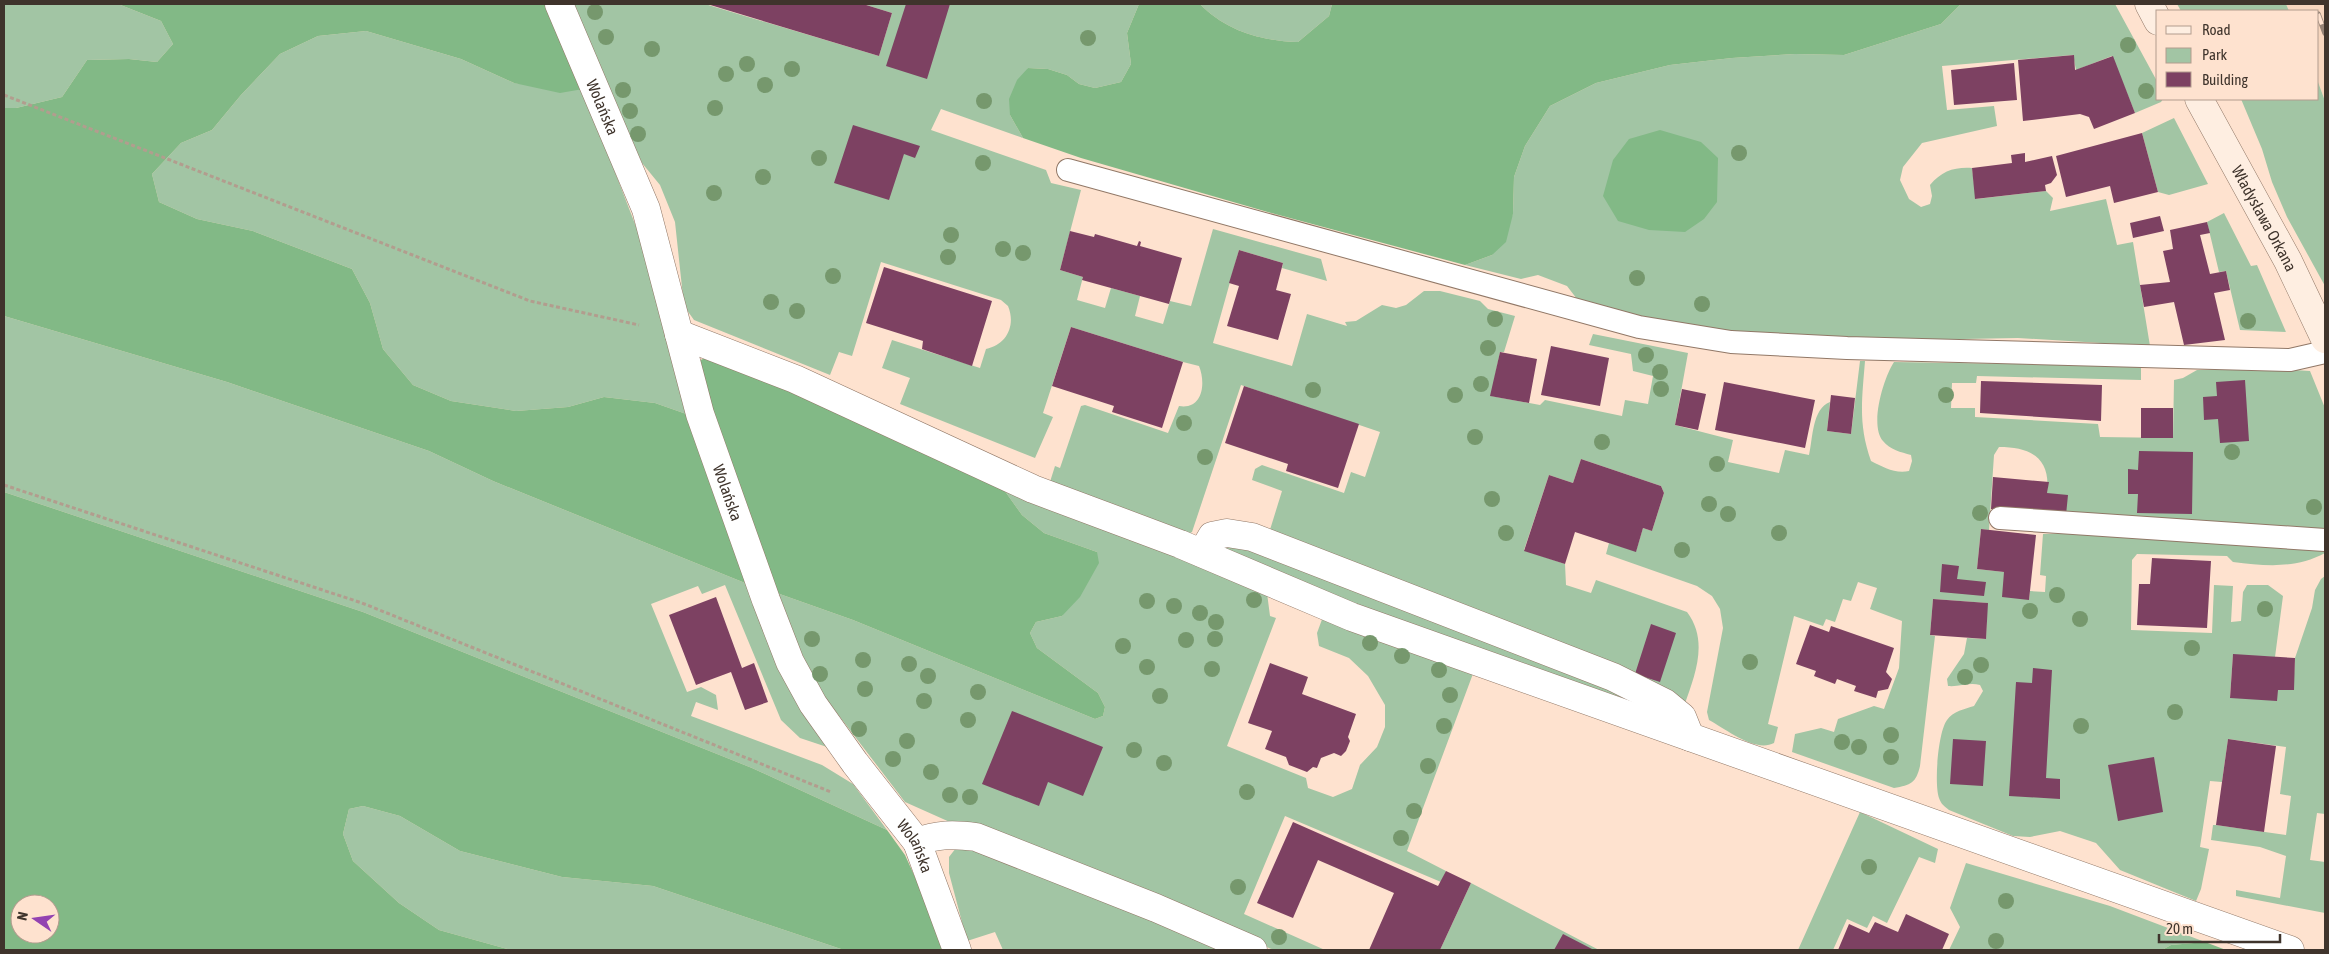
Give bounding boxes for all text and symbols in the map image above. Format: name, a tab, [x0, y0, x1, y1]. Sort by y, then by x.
legend	[2156, 10, 2319, 100]
text: Road	[2202, 21, 2231, 38]
text: Park	[2202, 46, 2227, 63]
text: Building	[2202, 71, 2248, 88]
street label: Wolańska	[583, 77, 622, 137]
street label: Władysława Orkana	[2228, 162, 2300, 274]
street label: Wolańska	[710, 462, 746, 523]
street label: Wolańska	[894, 816, 937, 875]
north arrow	[10, 894, 60, 944]
text: N	[14, 910, 31, 922]
scale bar	[2159, 912, 2280, 944]
text: 20 m	[2166, 920, 2193, 937]

